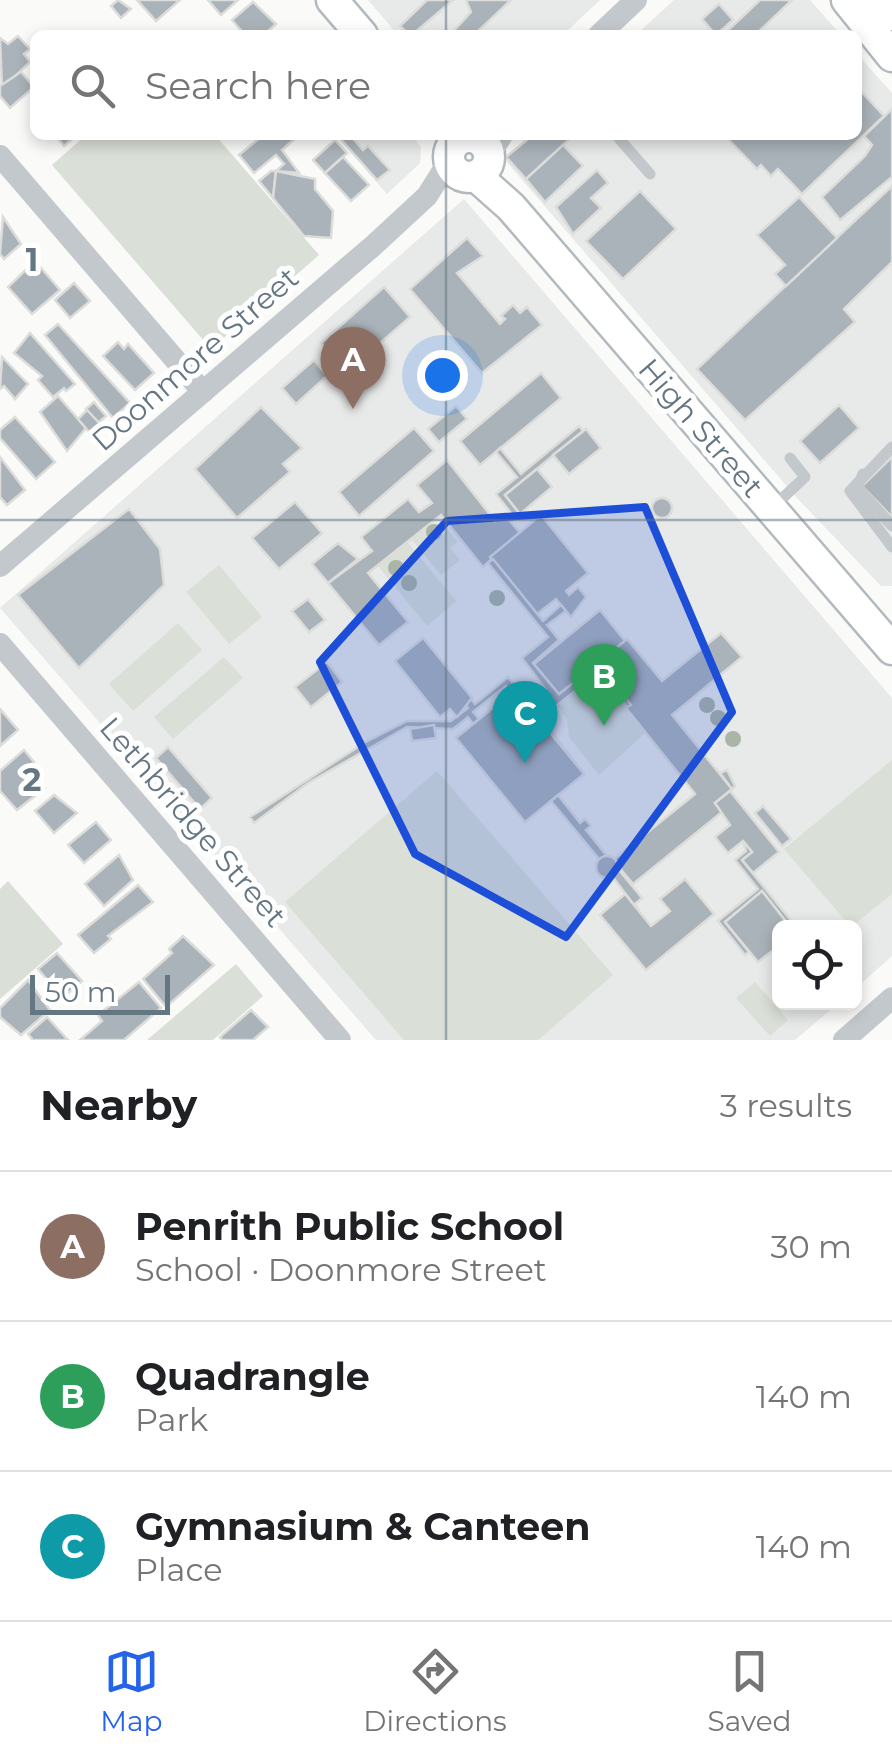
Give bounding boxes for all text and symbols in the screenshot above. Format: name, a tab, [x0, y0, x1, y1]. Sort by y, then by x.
search box	[30, 30, 862, 140]
icon: search	[65, 58, 120, 113]
text: Search here	[145, 62, 371, 109]
text: 1	[26, 240, 38, 279]
street label: Doonmore Street	[84, 259, 306, 459]
pin: A	[320, 326, 386, 409]
your location	[417, 350, 468, 401]
street label: High Street	[631, 351, 771, 505]
pin: B	[572, 644, 636, 726]
pin: C	[492, 680, 558, 763]
street label: Lethbridge Street	[92, 710, 294, 934]
text: 2	[23, 760, 41, 799]
map controls	[772, 920, 862, 1010]
button: locate	[772, 920, 862, 1010]
scale bar	[30, 970, 170, 1014]
text: 50 m	[45, 975, 116, 1009]
text: Nearby	[40, 1079, 197, 1131]
text: 3 results	[720, 1086, 852, 1125]
text: Penrith Public School	[135, 1203, 564, 1250]
text: A	[60, 1227, 85, 1266]
text: 30 m	[770, 1227, 852, 1266]
text: School · Doonmore Street	[135, 1250, 547, 1289]
text: Quadrangle	[135, 1353, 370, 1400]
text: B	[60, 1377, 85, 1416]
text: 140 m	[756, 1377, 852, 1416]
text: Park	[135, 1400, 208, 1439]
text: Gymnasium & Canteen	[135, 1503, 591, 1550]
text: C	[61, 1527, 84, 1566]
text: 140 m	[756, 1527, 852, 1566]
text: Place	[135, 1550, 223, 1589]
tab: Map	[100, 1644, 163, 1738]
tab: Directions	[363, 1644, 507, 1738]
tab: Saved	[707, 1644, 792, 1738]

